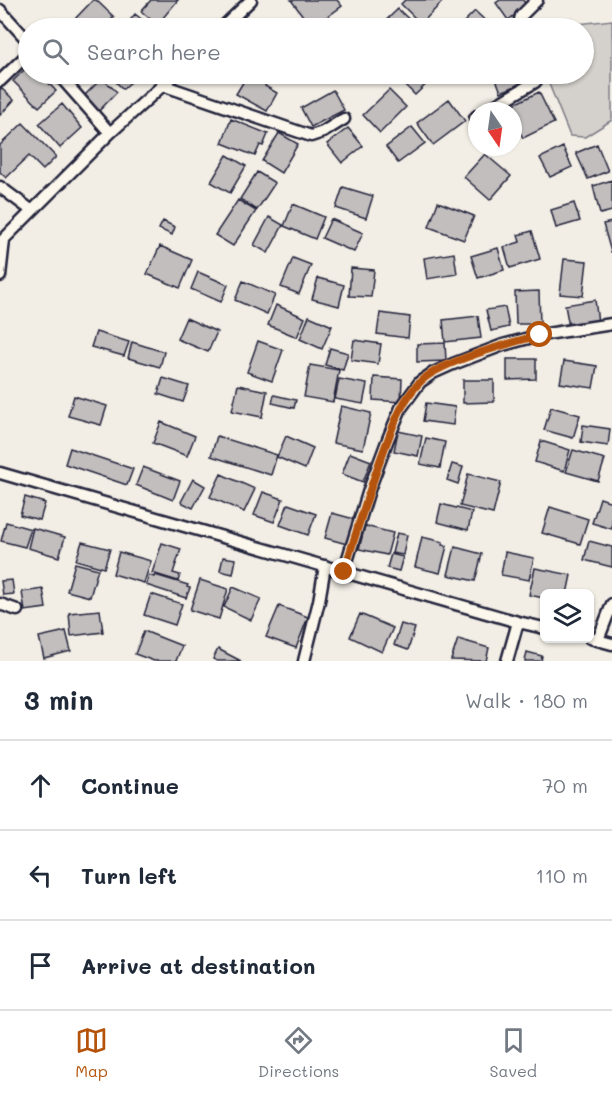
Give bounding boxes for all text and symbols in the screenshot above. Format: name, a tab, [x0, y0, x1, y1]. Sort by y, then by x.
search box	[18, 18, 594, 84]
icon: search	[39, 35, 72, 68]
text: Search here	[87, 37, 221, 66]
north arrow	[468, 102, 522, 156]
route start	[526, 321, 552, 347]
route end	[330, 558, 356, 584]
map controls	[540, 589, 594, 643]
button: layers	[540, 589, 594, 643]
text: 3 min	[24, 683, 93, 717]
text: Walk · 180 m	[465, 687, 588, 713]
icon: ahead	[24, 769, 57, 802]
text: Continue	[81, 771, 179, 800]
text: 70 m	[542, 772, 588, 798]
icon: left	[24, 859, 57, 892]
text: Turn left	[81, 861, 177, 890]
text: 110 m	[535, 862, 588, 888]
icon: arrive	[24, 949, 57, 982]
text: Arrive at destination	[81, 951, 316, 980]
tab: Map	[75, 1024, 108, 1081]
tab: Directions	[258, 1024, 339, 1081]
tab: Saved	[489, 1024, 537, 1081]

